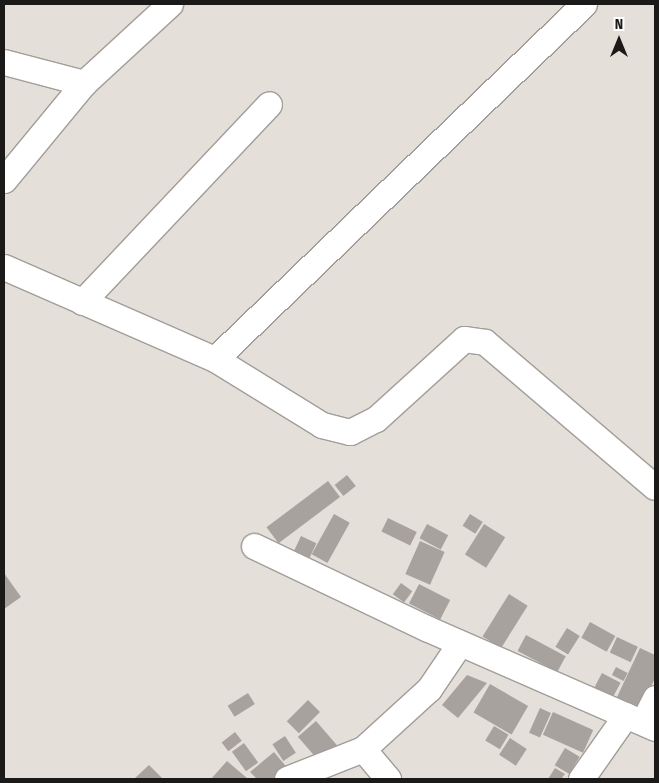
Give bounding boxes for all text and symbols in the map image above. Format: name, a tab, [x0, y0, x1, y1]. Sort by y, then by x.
north arrow	[594, 15, 644, 65]
text: N	[615, 16, 623, 33]

